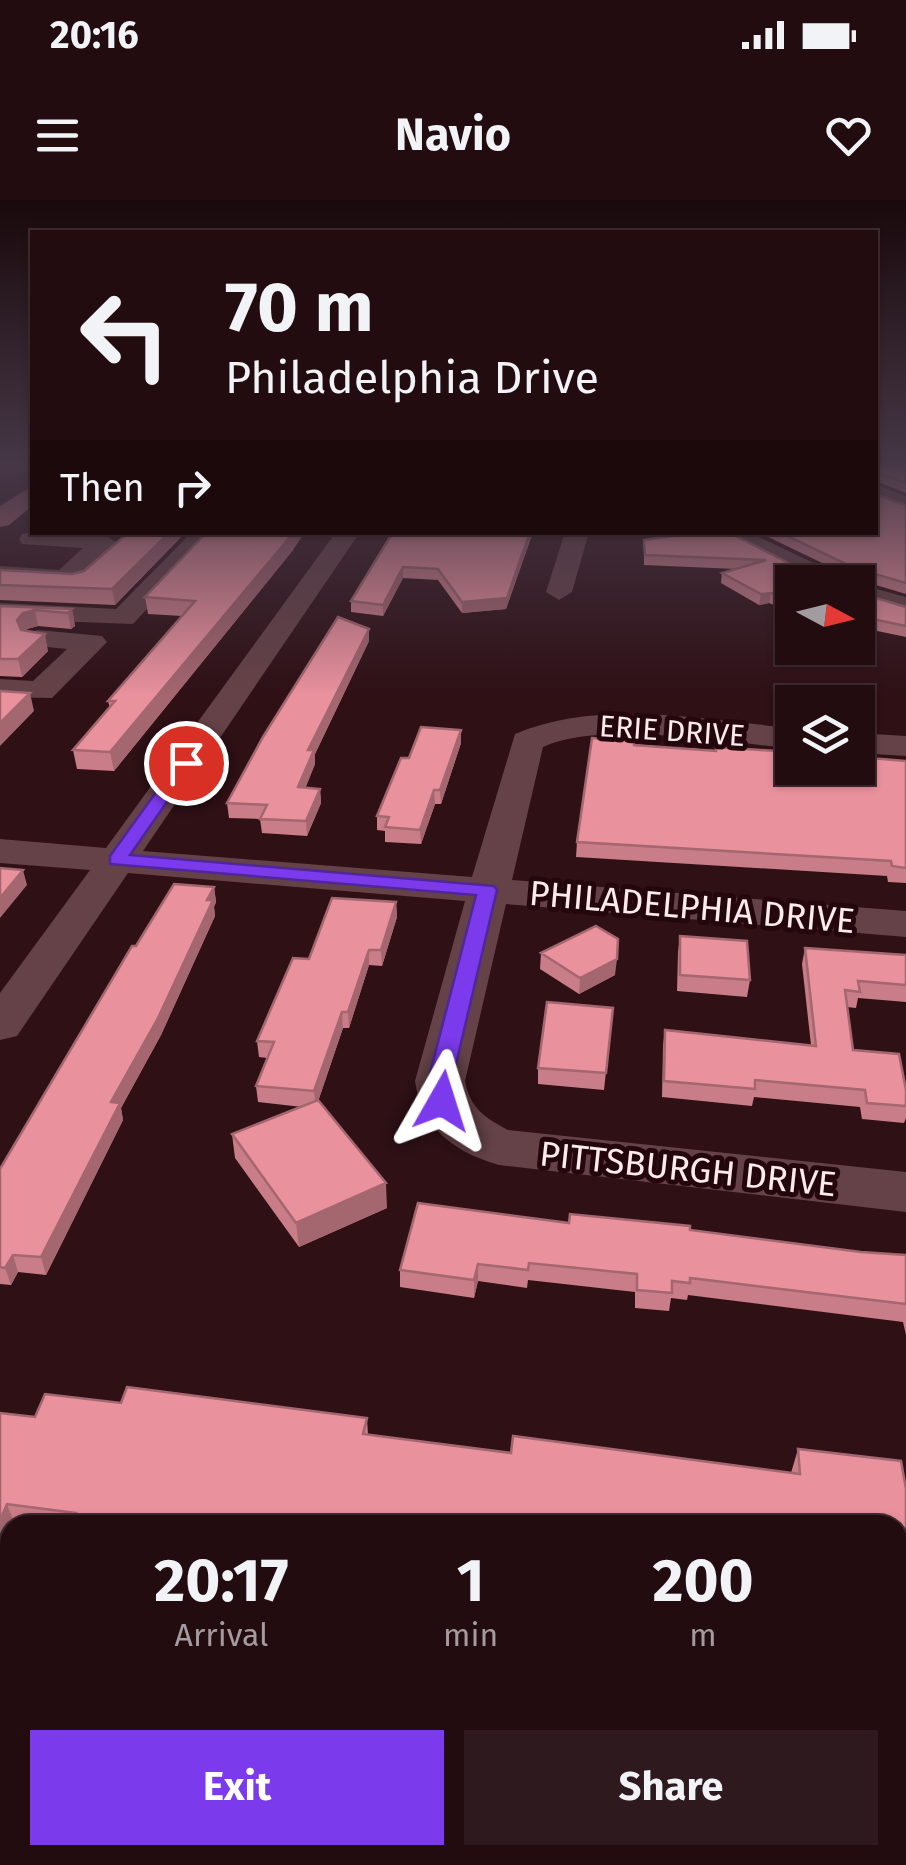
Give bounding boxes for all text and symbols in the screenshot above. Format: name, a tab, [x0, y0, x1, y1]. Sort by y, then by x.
text: 20:16	[50, 12, 139, 58]
icon: menu	[30, 108, 85, 163]
text: Navio	[395, 108, 511, 162]
icon: heart	[821, 108, 876, 163]
text: 70 m	[225, 266, 374, 350]
icon: left	[60, 270, 190, 400]
text: Philadelphia Drive	[225, 351, 599, 405]
icon: right	[165, 460, 220, 515]
text: Then	[60, 465, 145, 511]
north arrow	[775, 565, 875, 665]
map controls	[775, 565, 875, 785]
button: layers	[775, 685, 875, 785]
street label: ERIE DRIVE	[598, 708, 746, 754]
pin	[144, 721, 229, 806]
icon: arrive	[159, 736, 214, 791]
street label: PHILADELPHIA DRIVE	[527, 872, 857, 942]
position arrow	[390, 1049, 494, 1153]
street label: PITTSBURGH DRIVE	[538, 1133, 838, 1205]
text: 20:17	[154, 1545, 289, 1617]
text: 1	[457, 1545, 484, 1617]
text: 200	[652, 1545, 754, 1617]
text: Arrival	[175, 1616, 268, 1654]
text: min	[443, 1616, 498, 1654]
text: m	[689, 1616, 717, 1654]
button: Exit	[30, 1730, 444, 1845]
button: Share	[464, 1730, 878, 1845]

